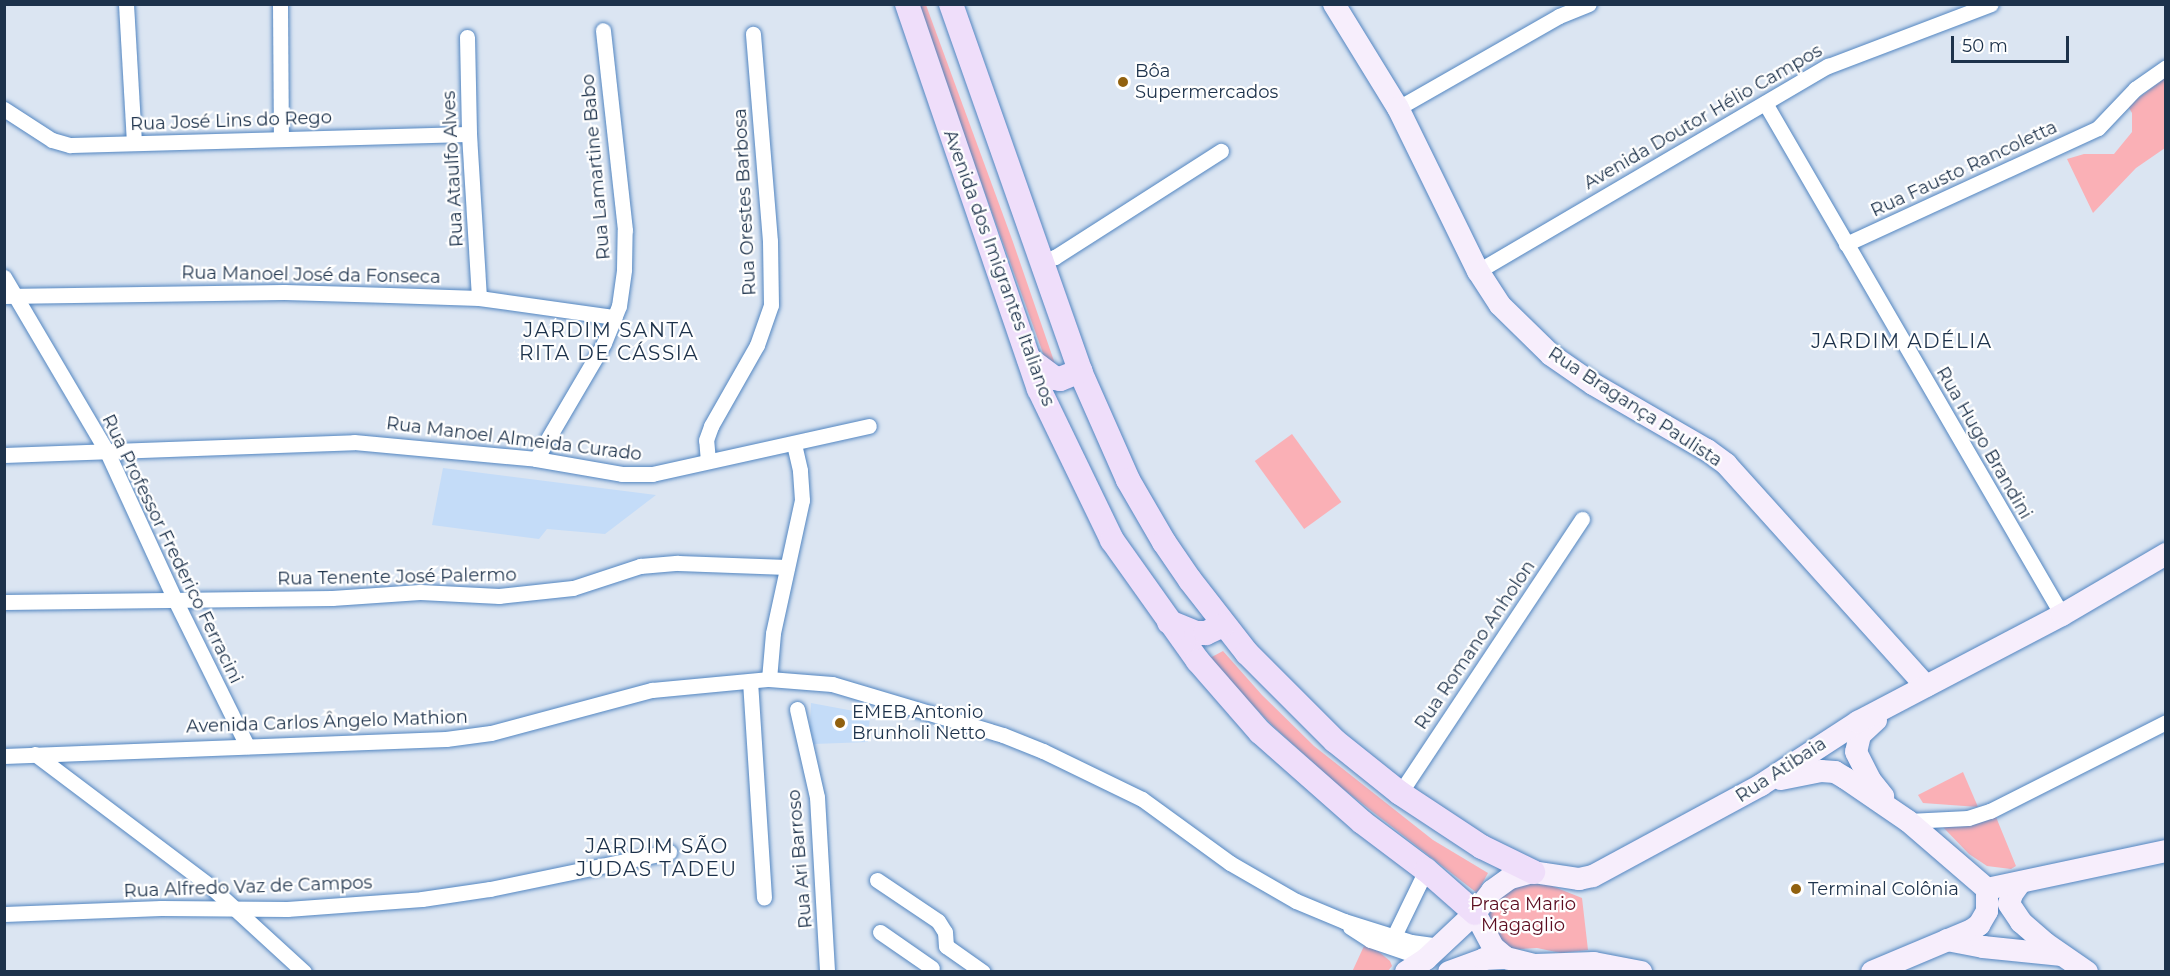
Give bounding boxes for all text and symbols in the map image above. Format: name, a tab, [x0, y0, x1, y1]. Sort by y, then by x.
scale bar	[1954, 24, 2072, 62]
text: 50 m	[1962, 35, 2008, 57]
street label: Avenida Doutor Hélio Campos	[1580, 40, 1826, 194]
place label: Bôa Supermercados	[1135, 61, 1278, 104]
street label: Rua Lamartine Babo	[577, 73, 615, 261]
marker: Bôa Supermercados	[1116, 75, 1130, 89]
street label: Rua Ataulfo Alves	[438, 90, 468, 248]
street label: Rua José Lins do Rego	[130, 107, 332, 135]
street label: Rua Orestes Barbosa	[729, 108, 761, 296]
street label: Rua Fausto Rancoletta	[1867, 116, 2061, 222]
street label: Avenida dos Imigrantes Italianos	[939, 127, 1059, 409]
street label: Rua Manoel José da Fonseca	[181, 262, 441, 288]
district label: JARDIM SANTA RITA DE CÁSSIA	[519, 318, 699, 365]
district label: JARDIM ADÉLIA	[1811, 329, 1993, 353]
street label: Rua Bragança Paulista	[1544, 343, 1726, 471]
street label: Rua Hugo Brandini	[1932, 363, 2036, 523]
street label: Rua Professor Frederico Ferracini	[97, 411, 247, 687]
street label: Rua Manoel Almeida Curado	[385, 413, 643, 465]
street label: Rua Romano Anholon	[1410, 556, 1540, 734]
street label: Rua Tenente José Palermo	[277, 564, 517, 590]
place label: EMEB Antonio Brunholi Netto	[852, 702, 986, 744]
street label: Avenida Carlos Ângelo Mathion	[186, 706, 468, 738]
marker: EMEB Antonio Brunholi Netto	[833, 716, 847, 730]
street label: Rua Atibaia	[1732, 733, 1830, 807]
street label: Rua Ari Barroso	[783, 789, 817, 929]
district label: JARDIM SÃO JUDAS TADEU	[576, 834, 738, 881]
street label: Rua Alfredo Vaz de Campos	[123, 872, 373, 902]
place label: Terminal Colônia	[1808, 878, 1959, 900]
marker: Terminal Colônia	[1789, 882, 1803, 896]
park label: Praça Mario Magaglio	[1470, 894, 1576, 936]

